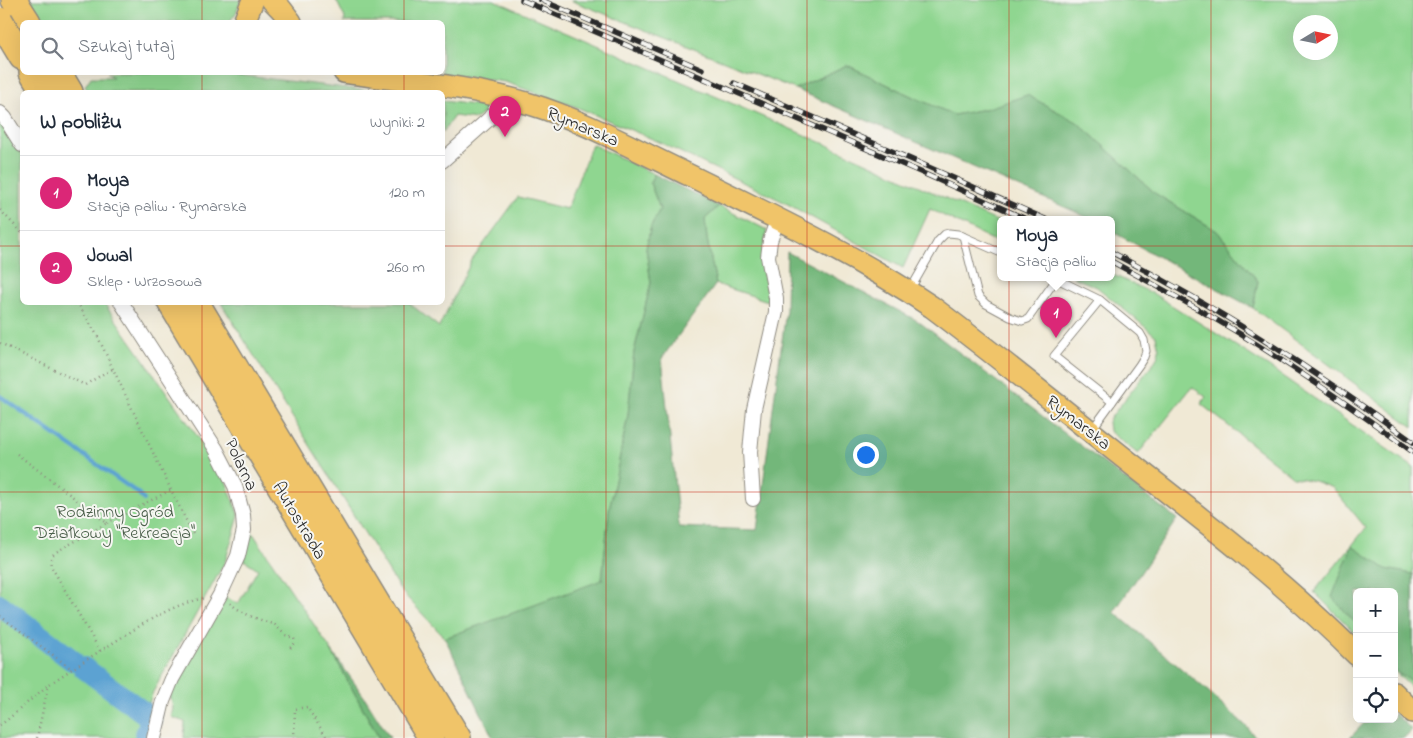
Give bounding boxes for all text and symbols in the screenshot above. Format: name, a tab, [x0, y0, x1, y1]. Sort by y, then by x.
north arrow	[1293, 15, 1338, 60]
search box	[20, 20, 445, 75]
icon: search	[38, 34, 66, 62]
text: Szukaj tutaj	[78, 34, 174, 61]
pin: 2	[489, 96, 521, 137]
street label: Rymarska	[542, 101, 622, 155]
text: W pobliżu	[40, 108, 122, 138]
text: Wyniki: 2	[370, 111, 425, 135]
text: Moya	[87, 168, 129, 195]
text: 1	[53, 181, 59, 205]
text: 120 m	[389, 181, 425, 205]
text: Stacja paliw · Rymarska	[87, 195, 247, 219]
popup	[997, 216, 1115, 281]
text: Moya	[1016, 223, 1058, 250]
text: Jowal	[87, 243, 132, 270]
text: Stacja paliw	[1016, 250, 1096, 274]
text: 2	[52, 256, 60, 280]
text: 260 m	[387, 256, 425, 280]
text: Sklep · Wrzosowa	[87, 270, 202, 294]
pin: 1	[1040, 297, 1072, 338]
street label: Rymarska	[1040, 390, 1116, 457]
street label: Polarna	[217, 434, 264, 495]
your location	[853, 442, 879, 468]
street label: Autostrada	[265, 477, 332, 565]
park label: Rodzinny Ogród Działkowy "Rekreacja"	[34, 500, 195, 547]
map controls	[1353, 588, 1398, 723]
button: +	[1353, 588, 1398, 633]
button: −	[1353, 633, 1398, 678]
button: locate	[1353, 678, 1398, 723]

